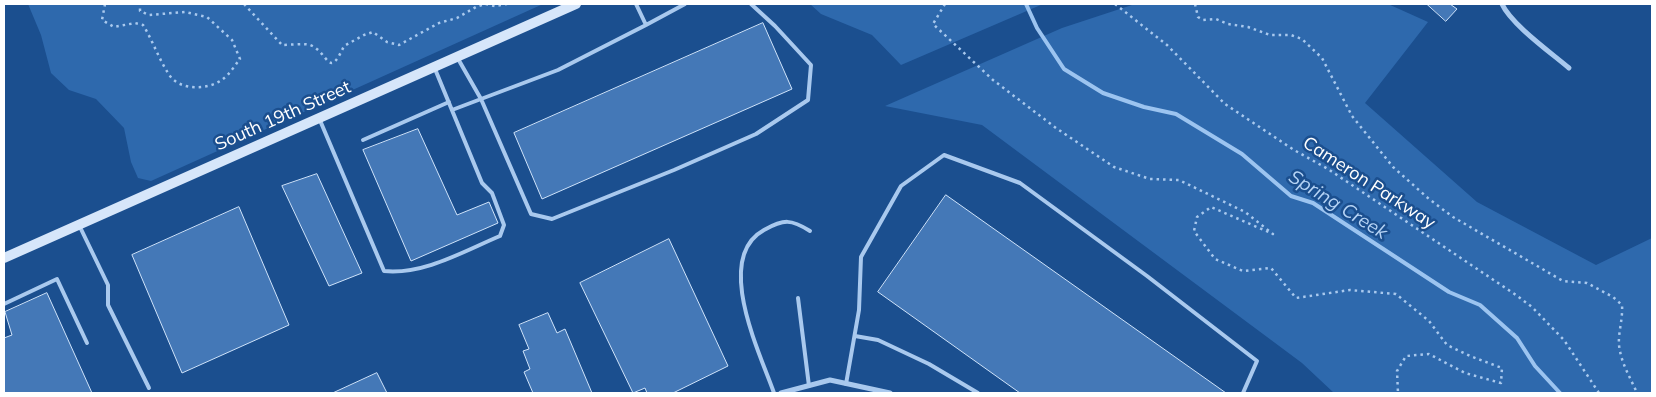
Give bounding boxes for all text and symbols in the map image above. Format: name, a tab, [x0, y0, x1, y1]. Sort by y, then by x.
street label: South 19th Street	[212, 76, 354, 156]
street label: Cameron Parkway	[1299, 132, 1439, 234]
water label: Spring Creek	[1284, 166, 1392, 244]

